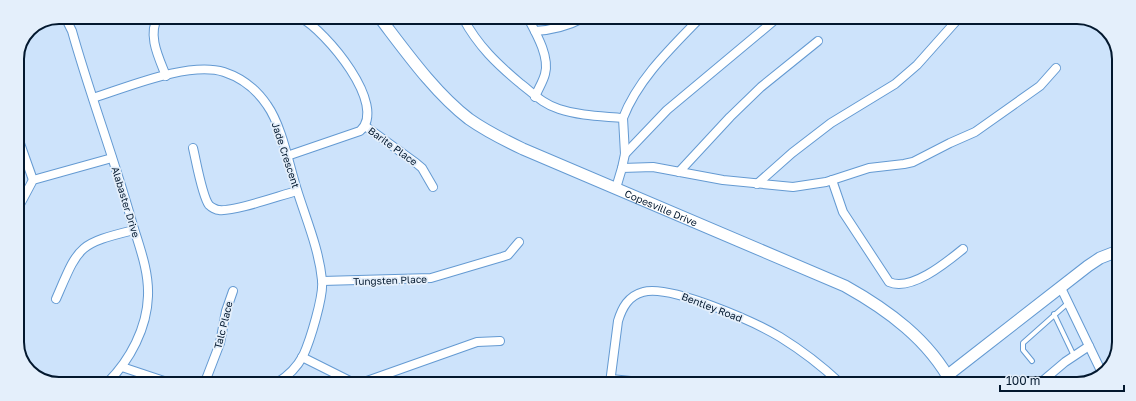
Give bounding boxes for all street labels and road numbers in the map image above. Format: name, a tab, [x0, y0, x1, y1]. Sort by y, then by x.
street label: Jade Crescent	[270, 120, 302, 190]
street label: Barite Place	[366, 124, 420, 168]
street label: Alabaster Drive	[110, 165, 143, 239]
street label: Copesville Drive	[623, 187, 699, 229]
street label: Tungsten Place	[353, 273, 427, 287]
street label: Bentley Road	[680, 290, 744, 324]
street label: Talc Place	[211, 300, 235, 350]

